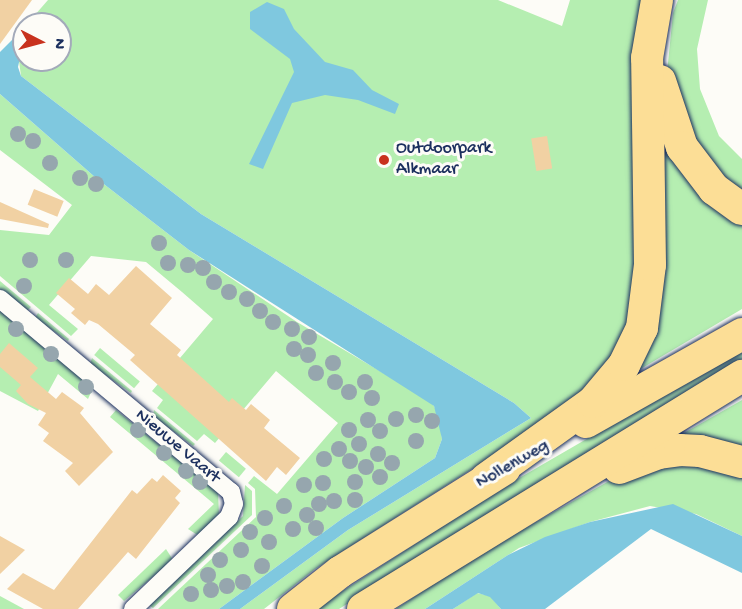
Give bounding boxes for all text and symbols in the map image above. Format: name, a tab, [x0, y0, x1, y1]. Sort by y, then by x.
north arrow	[12, 12, 72, 72]
text: N	[48, 38, 68, 50]
place label: Outdoorpark Alkmaar	[396, 139, 491, 182]
marker: Outdoorpark Alkmaar	[377, 153, 391, 167]
street label: Nieuwe Vaart	[130, 405, 224, 489]
street label: Nollenweg	[473, 436, 553, 494]

